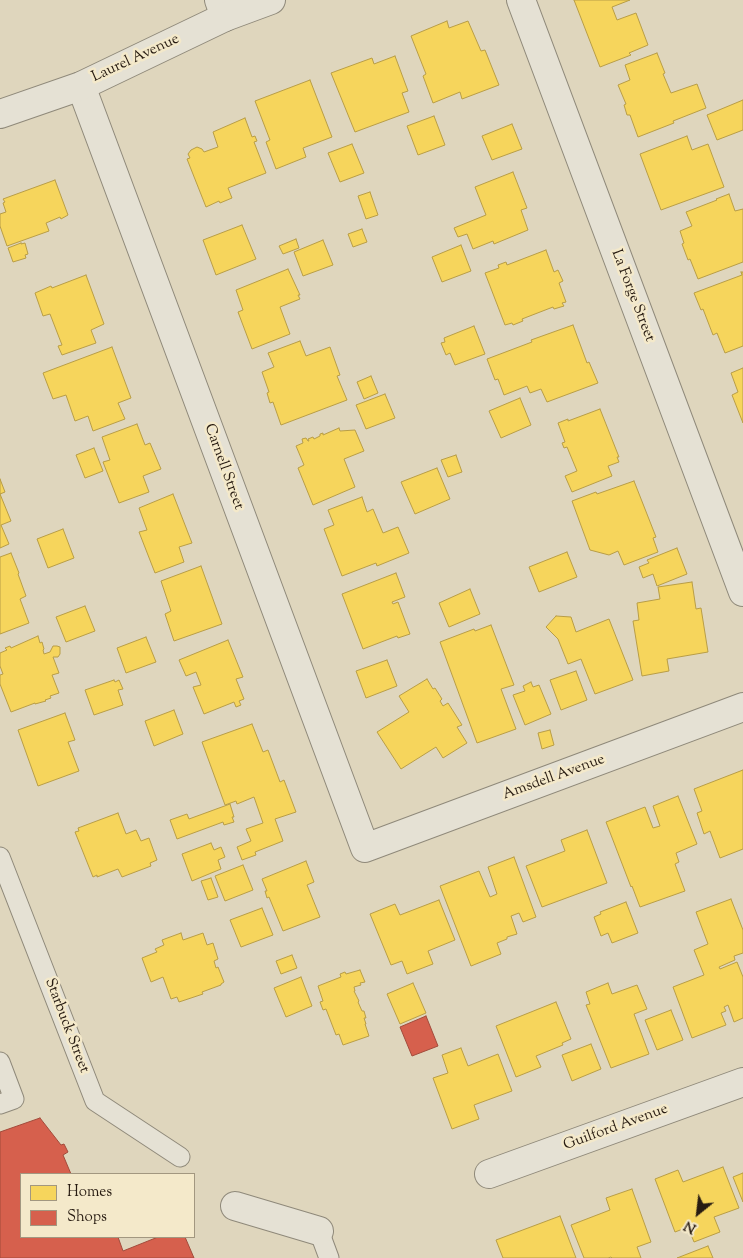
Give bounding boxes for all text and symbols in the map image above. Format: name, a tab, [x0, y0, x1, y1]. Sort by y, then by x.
street label: Laurel Avenue	[89, 31, 183, 87]
street label: La Forge Street	[606, 247, 658, 345]
street label: Carnell Street	[199, 422, 247, 512]
street label: Amsdell Avenue	[500, 751, 608, 805]
street label: Starbuck Street	[40, 976, 92, 1076]
street label: Guilford Avenue	[561, 1101, 671, 1155]
legend	[20, 1173, 195, 1238]
text: Homes	[67, 1182, 112, 1203]
north arrow	[673, 1188, 723, 1238]
text: Shops	[67, 1207, 107, 1228]
text: N	[681, 1215, 700, 1238]

